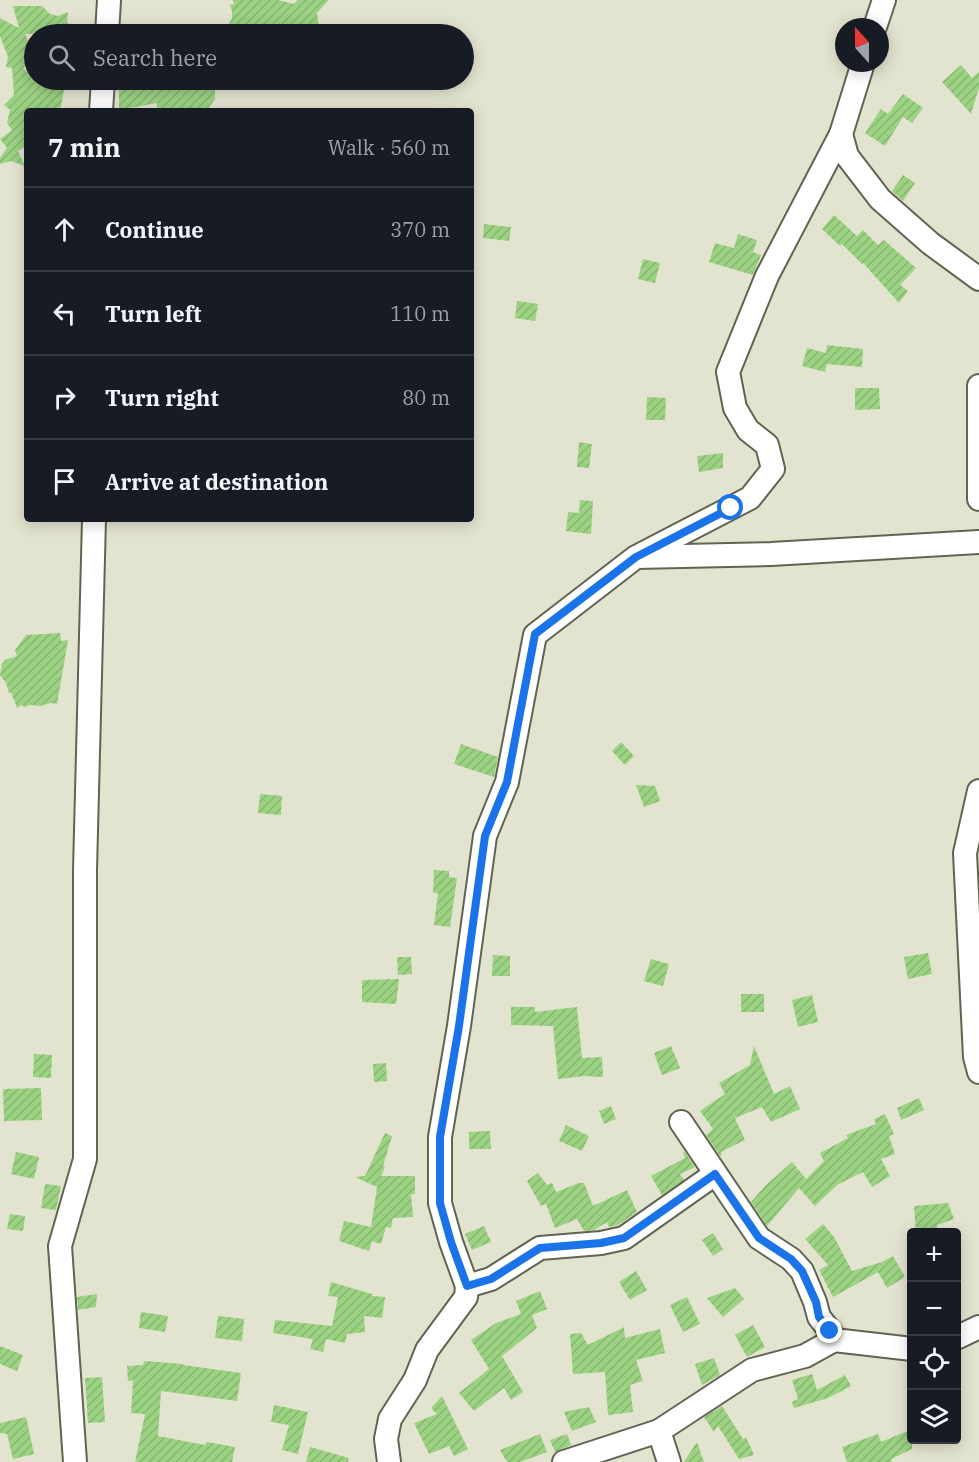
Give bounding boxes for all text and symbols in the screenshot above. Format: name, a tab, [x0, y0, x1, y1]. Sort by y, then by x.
north arrow	[835, 18, 889, 72]
search box	[24, 24, 474, 90]
icon: search	[45, 41, 78, 74]
text: Search here	[93, 43, 217, 72]
text: 7 min	[48, 130, 121, 164]
text: Walk · 560 m	[328, 134, 450, 161]
icon: ahead	[48, 213, 81, 246]
text: Continue	[105, 215, 204, 244]
text: 370 m	[390, 216, 450, 243]
icon: left	[48, 297, 81, 330]
text: Turn left	[105, 299, 201, 328]
text: 110 m	[390, 300, 450, 327]
icon: right	[48, 381, 81, 414]
text: Turn right	[105, 383, 219, 412]
text: 80 m	[402, 384, 450, 411]
icon: arrive	[48, 465, 81, 498]
text: Arrive at destination	[105, 467, 328, 496]
route start	[717, 494, 743, 520]
map controls	[907, 1228, 961, 1444]
button: +	[907, 1228, 961, 1282]
button: −	[907, 1282, 961, 1336]
route end	[816, 1317, 842, 1343]
button: locate	[907, 1336, 961, 1390]
button: layers	[907, 1390, 961, 1444]

